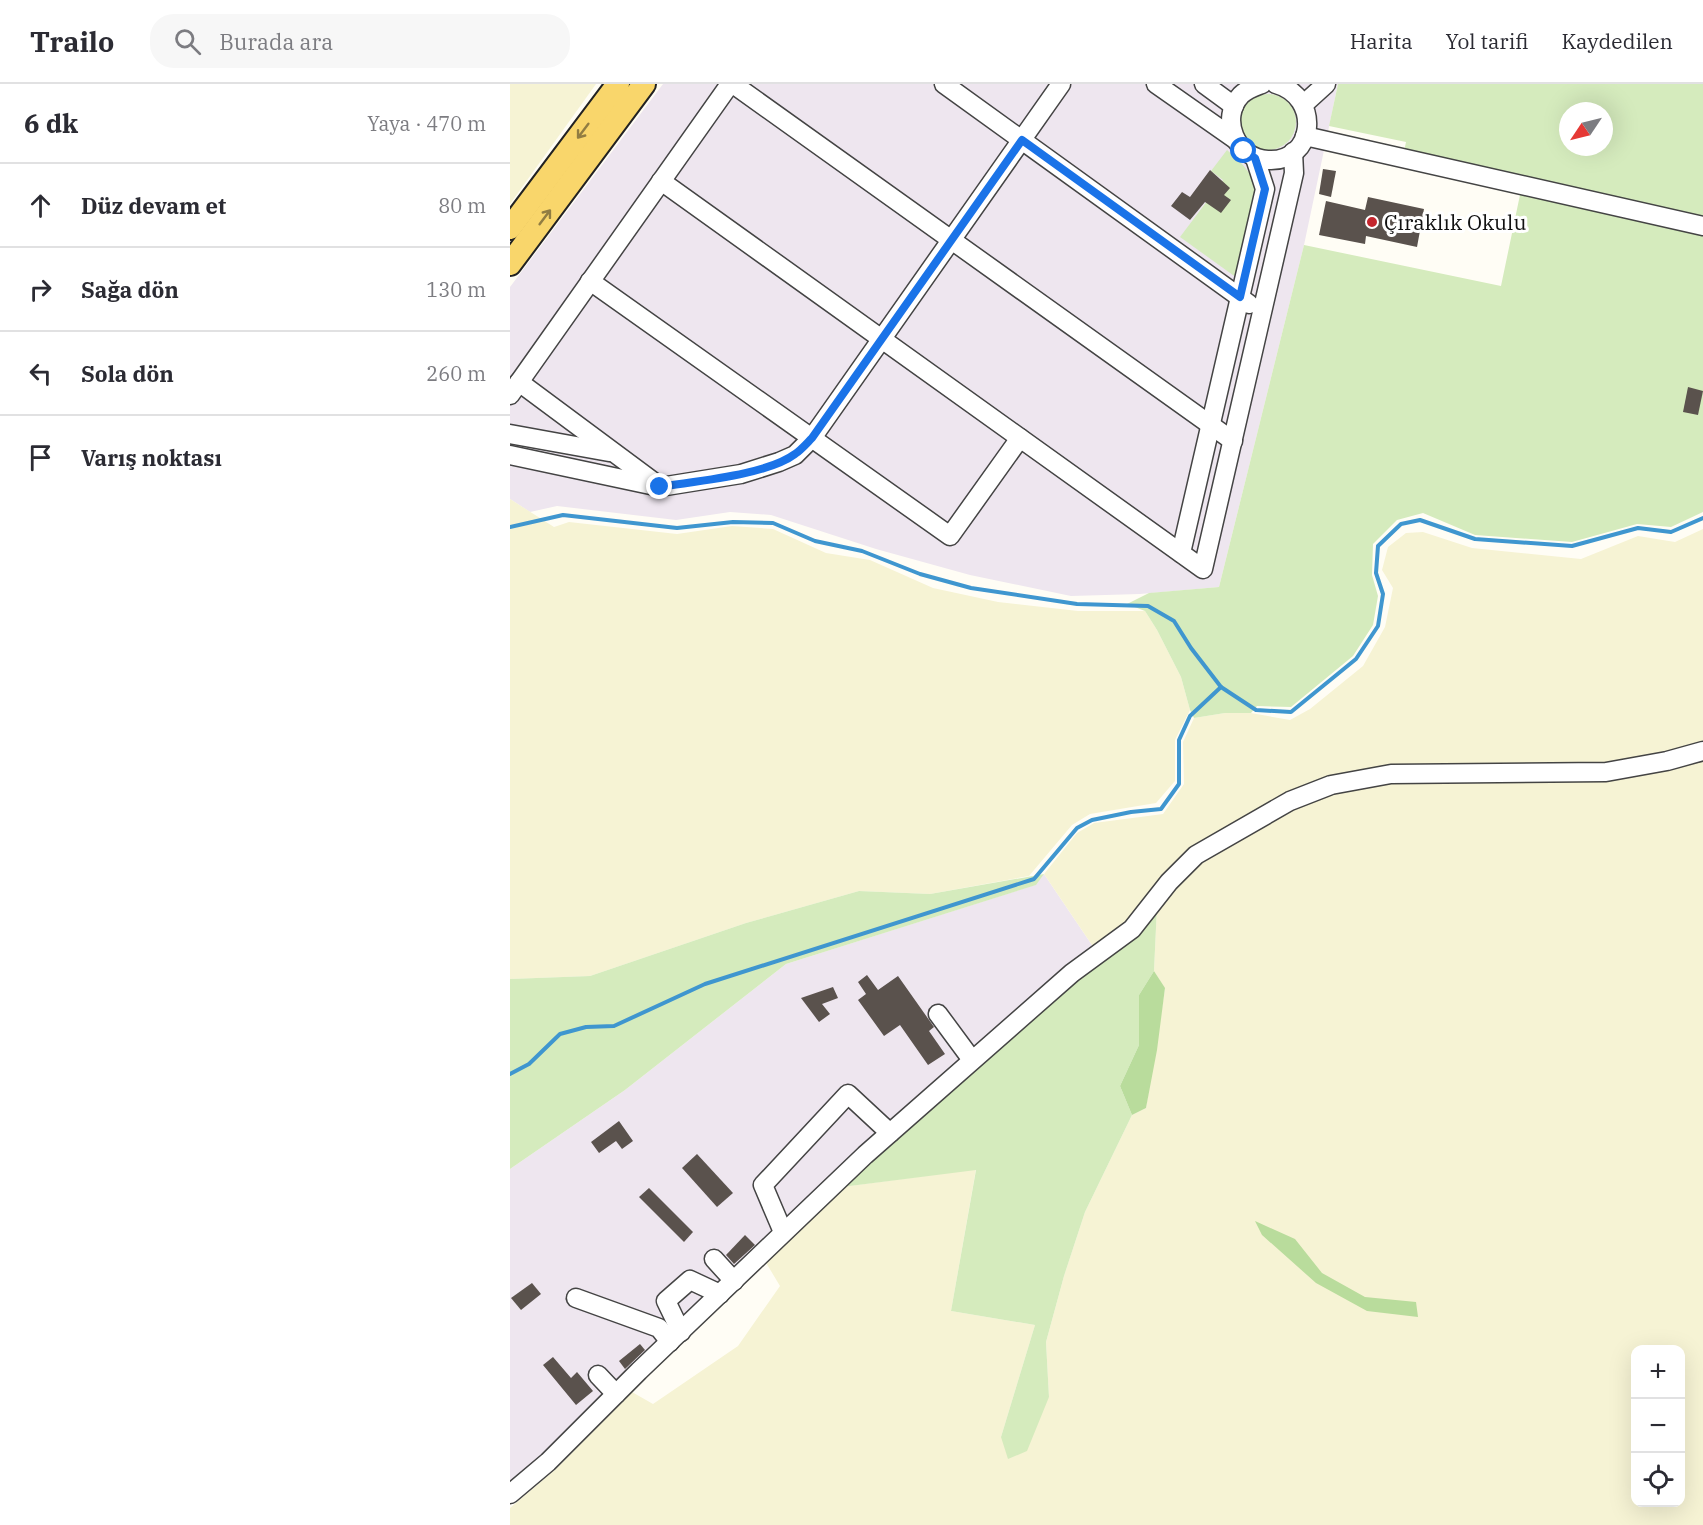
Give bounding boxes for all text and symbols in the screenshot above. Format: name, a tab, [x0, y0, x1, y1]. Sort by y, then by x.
search box	[150, 14, 570, 68]
text: Trailo	[30, 23, 114, 60]
icon: search	[171, 25, 204, 58]
text: Burada ara	[219, 27, 333, 56]
text: Harita	[1350, 27, 1413, 55]
text: Yol tarifi	[1446, 27, 1529, 55]
text: Kaydedilen	[1562, 27, 1673, 55]
north arrow	[1559, 102, 1613, 156]
text: 6 dk	[24, 106, 78, 140]
text: Yaya · 470 m	[367, 110, 486, 137]
one-way arrow	[576, 122, 589, 138]
route start	[1230, 137, 1256, 163]
icon: ahead	[24, 189, 57, 222]
text: Düz devam et	[81, 191, 226, 220]
text: 80 m	[438, 192, 486, 219]
place label: Çıraklık Okulu	[1384, 208, 1526, 236]
one-way arrow	[538, 209, 551, 225]
marker: Çıraklık Okulu	[1365, 215, 1379, 229]
icon: right	[24, 273, 57, 306]
text: Sağa dön	[81, 275, 179, 304]
text: 130 m	[426, 276, 486, 303]
icon: left	[24, 357, 57, 390]
text: Sola dön	[81, 359, 174, 388]
text: 260 m	[426, 360, 486, 387]
icon: arrive	[24, 441, 57, 474]
text: Varış noktası	[81, 443, 222, 472]
route end	[646, 473, 672, 499]
map controls	[1631, 1345, 1685, 1507]
button: +	[1631, 1345, 1685, 1399]
button: −	[1631, 1399, 1685, 1453]
button: locate	[1631, 1453, 1685, 1507]

